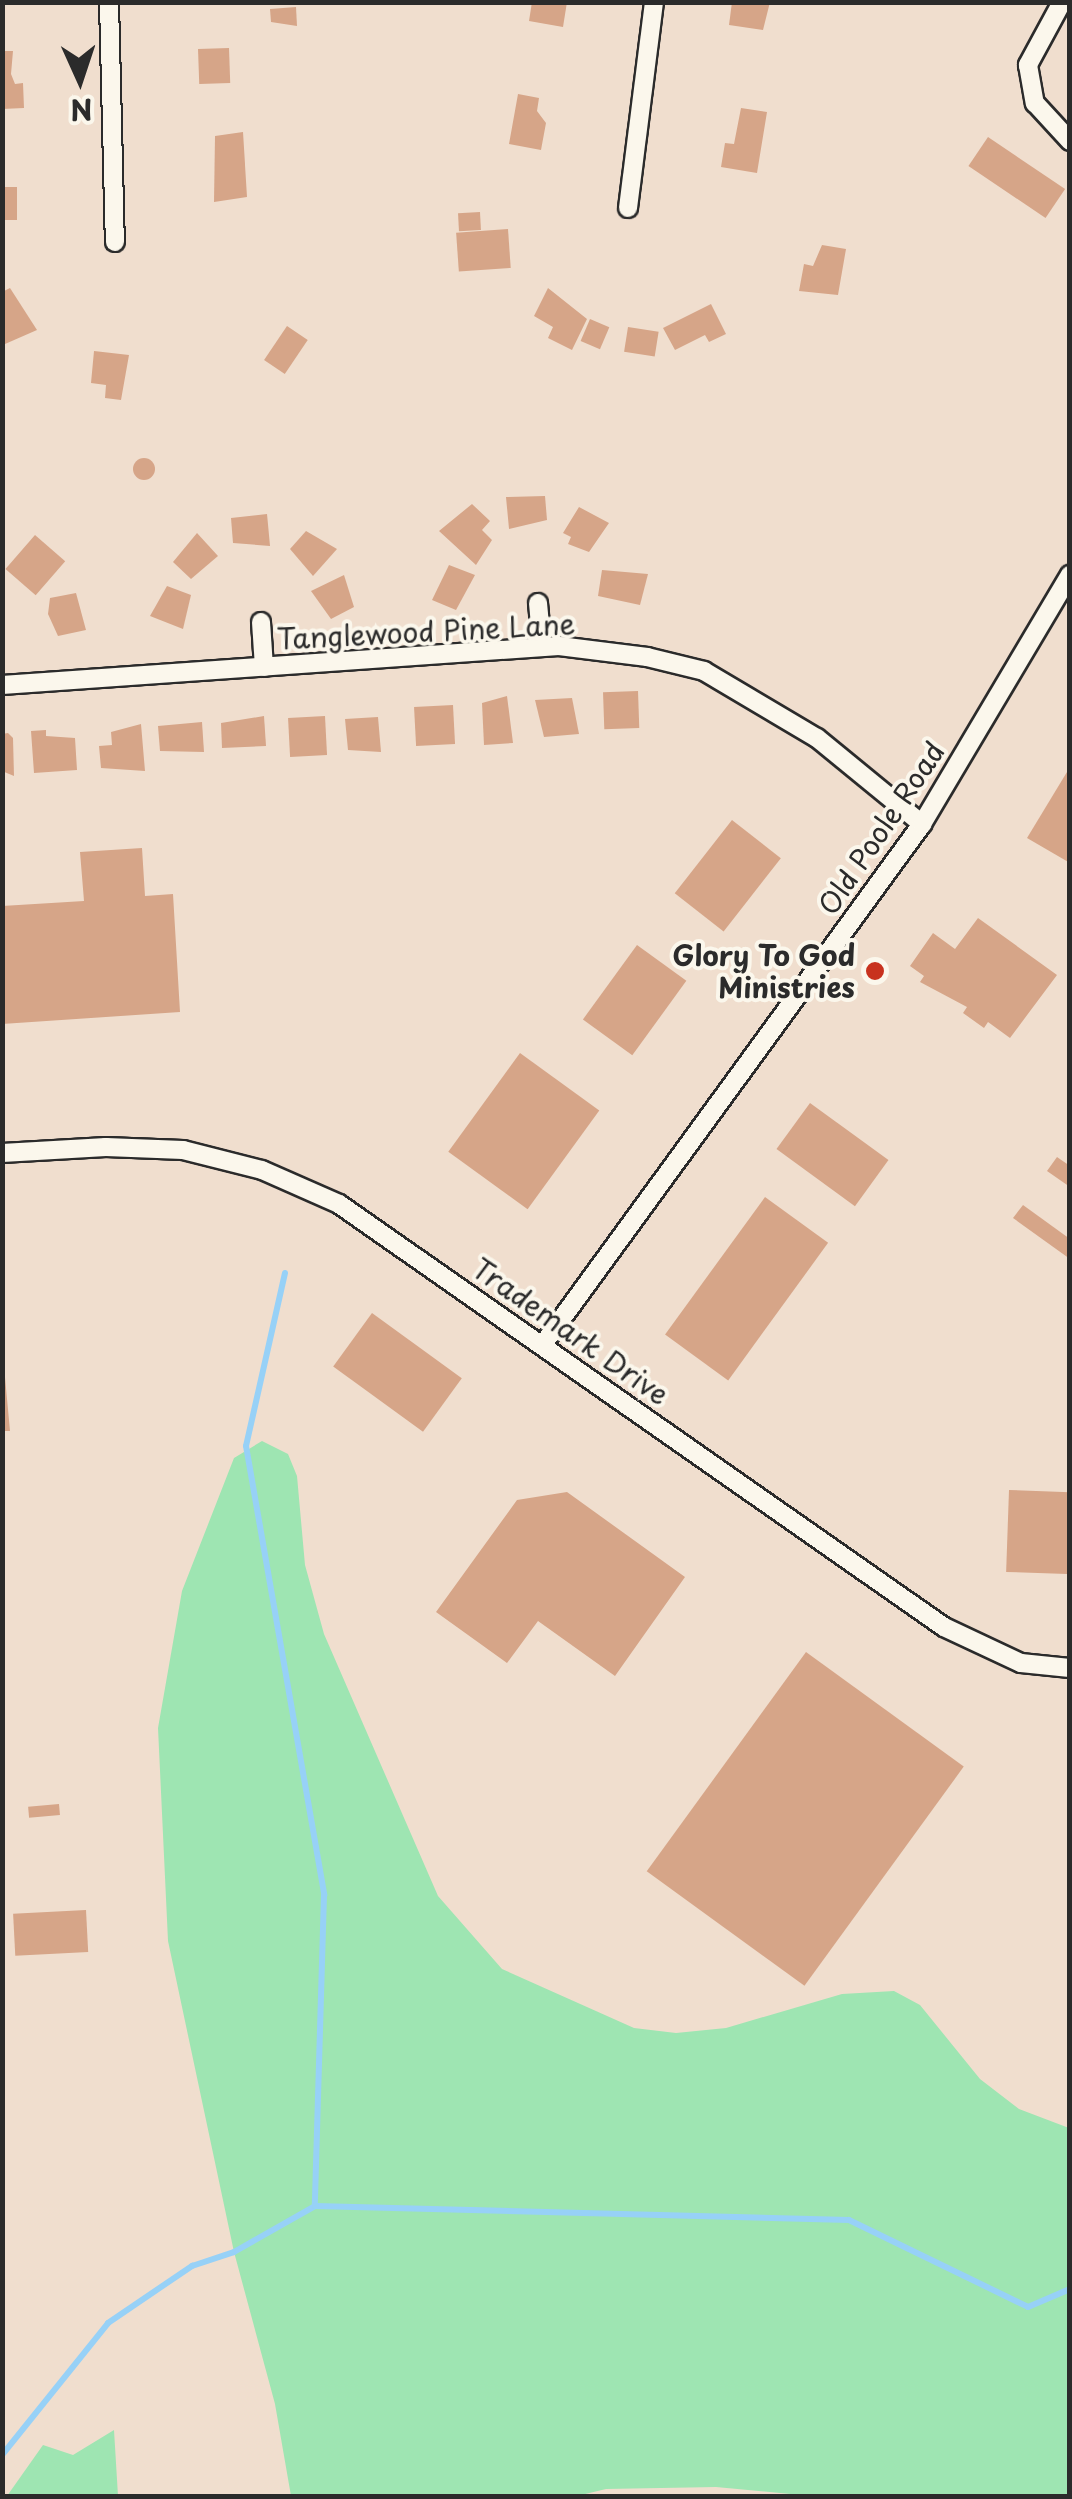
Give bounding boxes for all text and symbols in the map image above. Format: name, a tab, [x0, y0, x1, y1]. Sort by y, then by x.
north arrow	[30, 30, 130, 130]
text: N	[69, 88, 94, 133]
street label: Tanglewood Pine Lane	[276, 606, 576, 656]
street label: Old Poole Road	[810, 734, 952, 922]
place label: Glory To God Ministries	[671, 938, 855, 1004]
marker: Glory To God Ministries	[864, 960, 886, 982]
street label: Trademark Drive	[467, 1251, 675, 1411]

